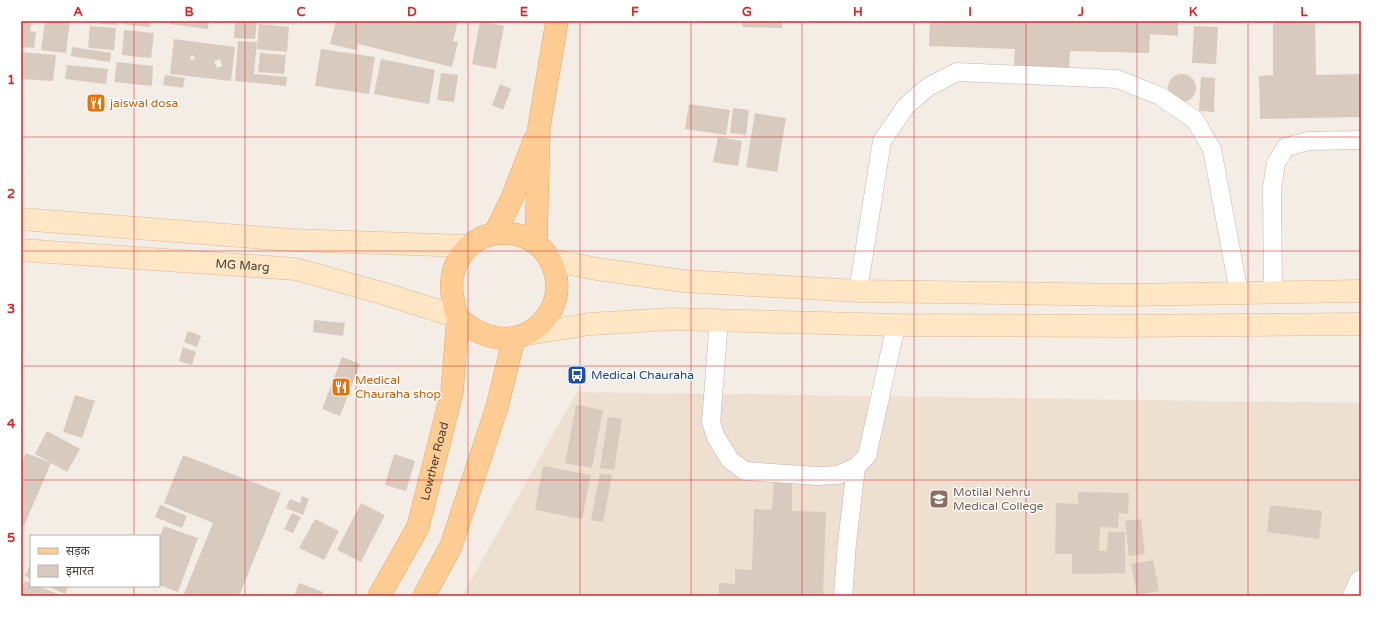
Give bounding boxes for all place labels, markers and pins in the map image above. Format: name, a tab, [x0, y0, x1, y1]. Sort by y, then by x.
restaurant icon: jaiswal dosa	[85, 92, 107, 114]
place label: jaiswal dosa	[109, 96, 178, 110]
bus stop icon: Medical Chauraha	[566, 364, 588, 386]
place label: Medical Chauraha	[591, 368, 694, 382]
place label: Medical Chauraha shop	[355, 373, 441, 401]
restaurant icon: Medical Chauraha shop	[330, 376, 352, 398]
place label: Motilal Nehru Medical College	[953, 485, 1044, 513]
school or university icon: Motilal Nehru Medical College	[928, 488, 950, 510]

